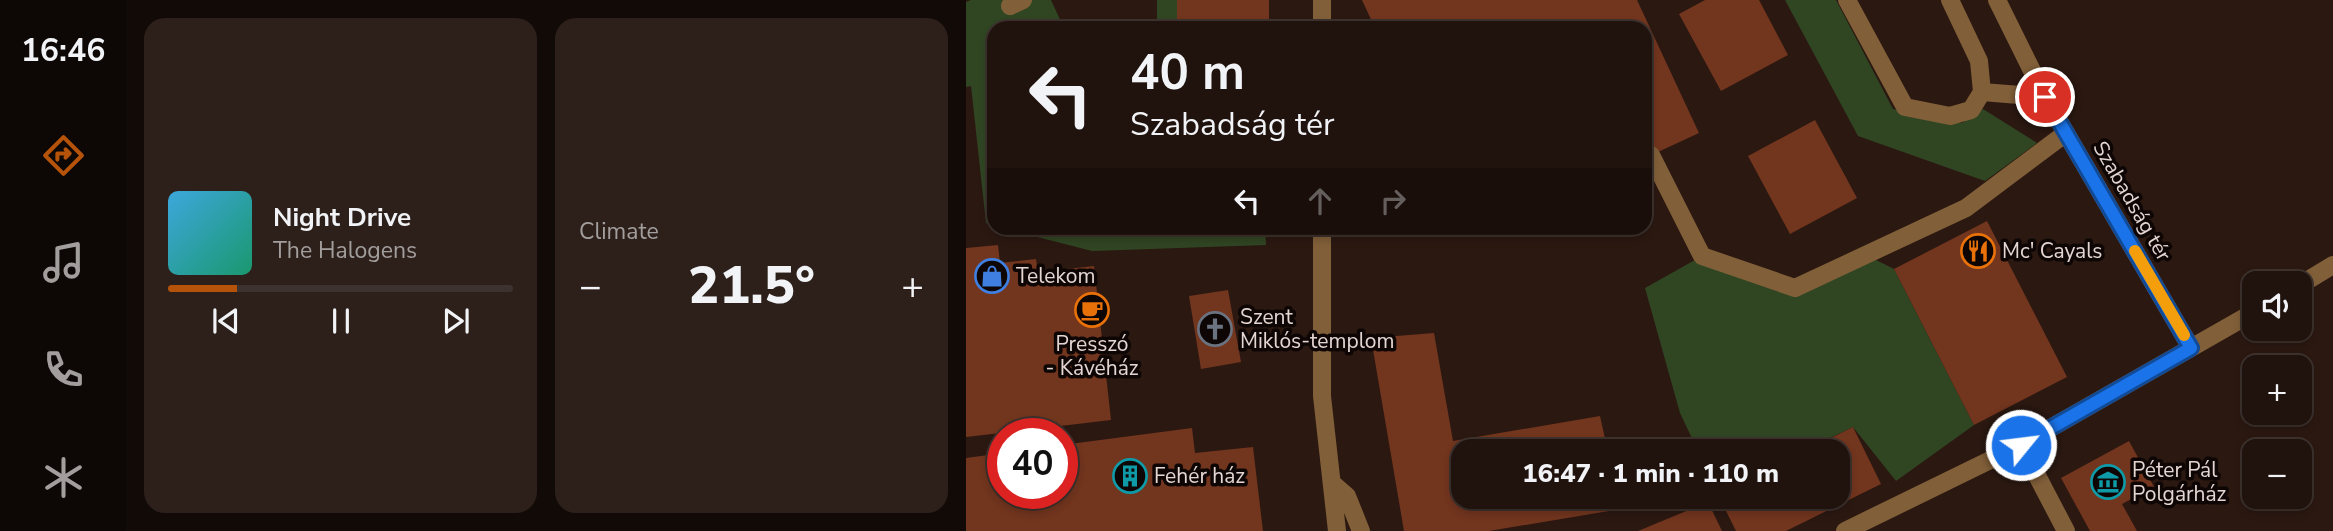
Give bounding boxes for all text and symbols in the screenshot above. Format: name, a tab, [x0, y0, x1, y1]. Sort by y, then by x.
text: 16:46	[21, 29, 105, 72]
text: 40 m	[1130, 39, 1245, 106]
icon: left	[1015, 49, 1106, 140]
pin	[2015, 67, 2075, 127]
icon: arrive	[2026, 78, 2064, 116]
text: Szabadság tér	[1130, 103, 1334, 146]
icon: directions	[39, 131, 88, 180]
street label: Szabadság tér	[2086, 136, 2178, 267]
icon: left	[1228, 182, 1266, 220]
icon: ahead	[1301, 182, 1339, 220]
icon: right	[1374, 182, 1412, 220]
text: Night Drive	[273, 200, 411, 235]
text: Climate	[579, 216, 659, 247]
restaurant icon: Mc' Cayals	[1959, 232, 1997, 270]
text: The Halogens	[273, 235, 417, 266]
place label: Mc' Cayals	[2002, 237, 2102, 265]
icon: music	[39, 238, 88, 287]
text: 21.5°	[688, 250, 815, 321]
shop icon: Telekom	[973, 257, 1011, 295]
text: −	[579, 261, 602, 312]
text: +	[901, 261, 924, 312]
place label: Telekom	[1016, 262, 1095, 290]
map controls	[2242, 271, 2312, 509]
button: sound	[2242, 271, 2312, 341]
cafe icon: Presszó - Kávéház	[1073, 291, 1111, 329]
icon: previous	[207, 302, 245, 340]
icon: pause	[322, 302, 360, 340]
icon: next	[437, 302, 475, 340]
place label: Szent Miklós-templom	[1240, 303, 1395, 355]
church icon: Szent Miklós-templom	[1196, 310, 1234, 348]
place label: Presszó - Kávéház	[1045, 330, 1139, 382]
icon: phone	[39, 345, 88, 394]
button: +	[2242, 355, 2312, 425]
position arrow	[1984, 408, 2058, 482]
speed limit sign: 40	[987, 418, 1078, 509]
button: −	[2242, 439, 2312, 509]
icon: climate	[39, 453, 88, 502]
text: 16:47 · 1 min · 110 m	[1522, 456, 1779, 491]
place label: Péter Pál Polgárház	[2132, 456, 2227, 508]
building icon: Fehér ház	[1111, 457, 1149, 495]
place label: Fehér ház	[1154, 462, 1245, 490]
museum icon: Péter Pál Polgárház	[2089, 463, 2127, 501]

